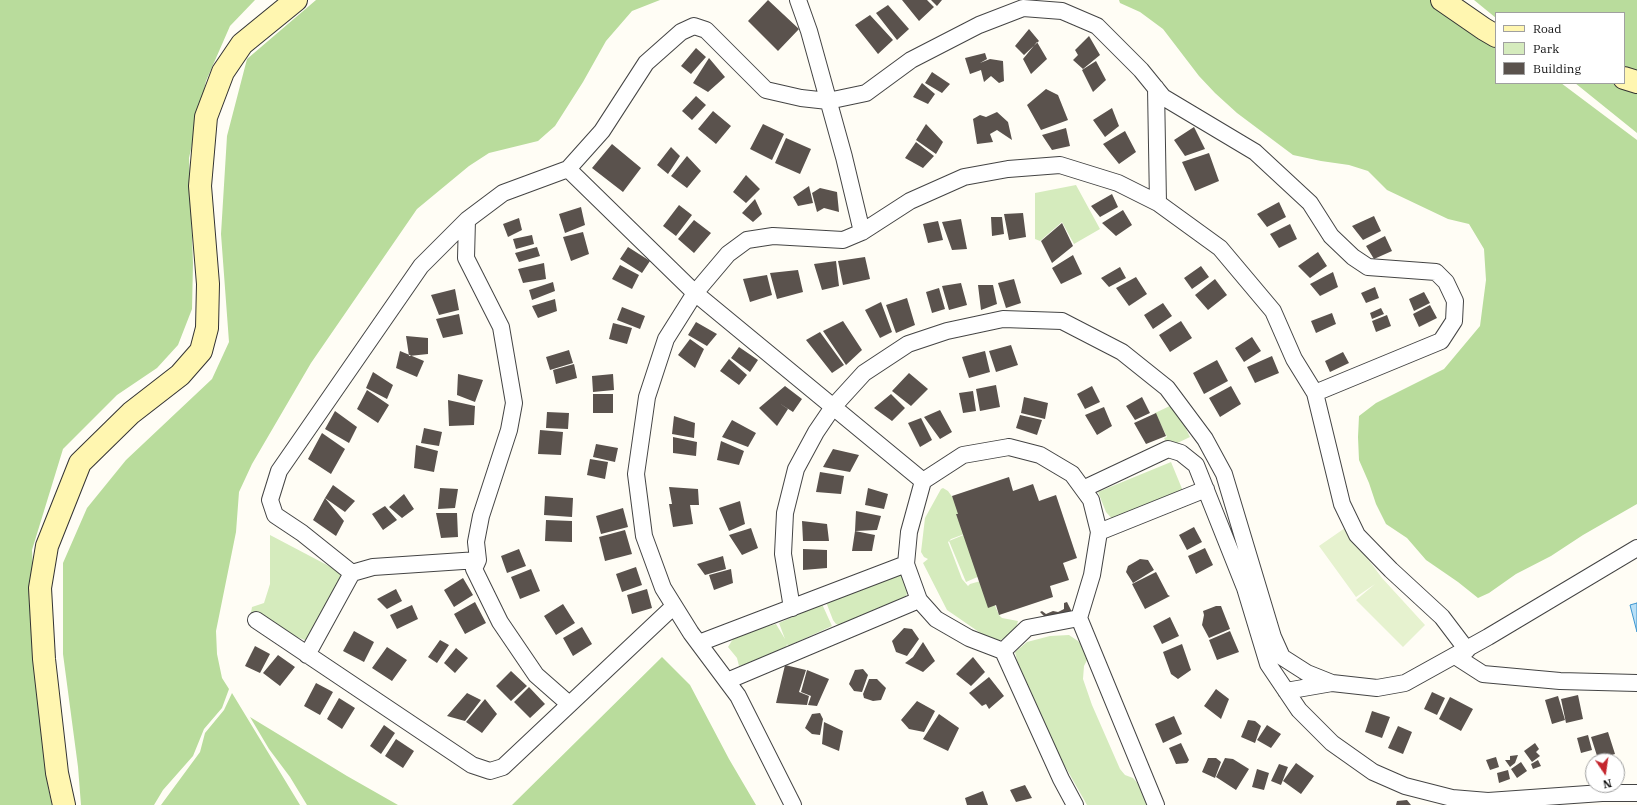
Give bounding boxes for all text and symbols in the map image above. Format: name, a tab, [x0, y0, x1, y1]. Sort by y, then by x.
legend	[1495, 12, 1625, 84]
text: Road	[1533, 21, 1562, 36]
text: Park	[1533, 41, 1559, 56]
text: Building	[1533, 61, 1581, 76]
north arrow	[1585, 753, 1625, 793]
text: N	[1602, 776, 1613, 792]

